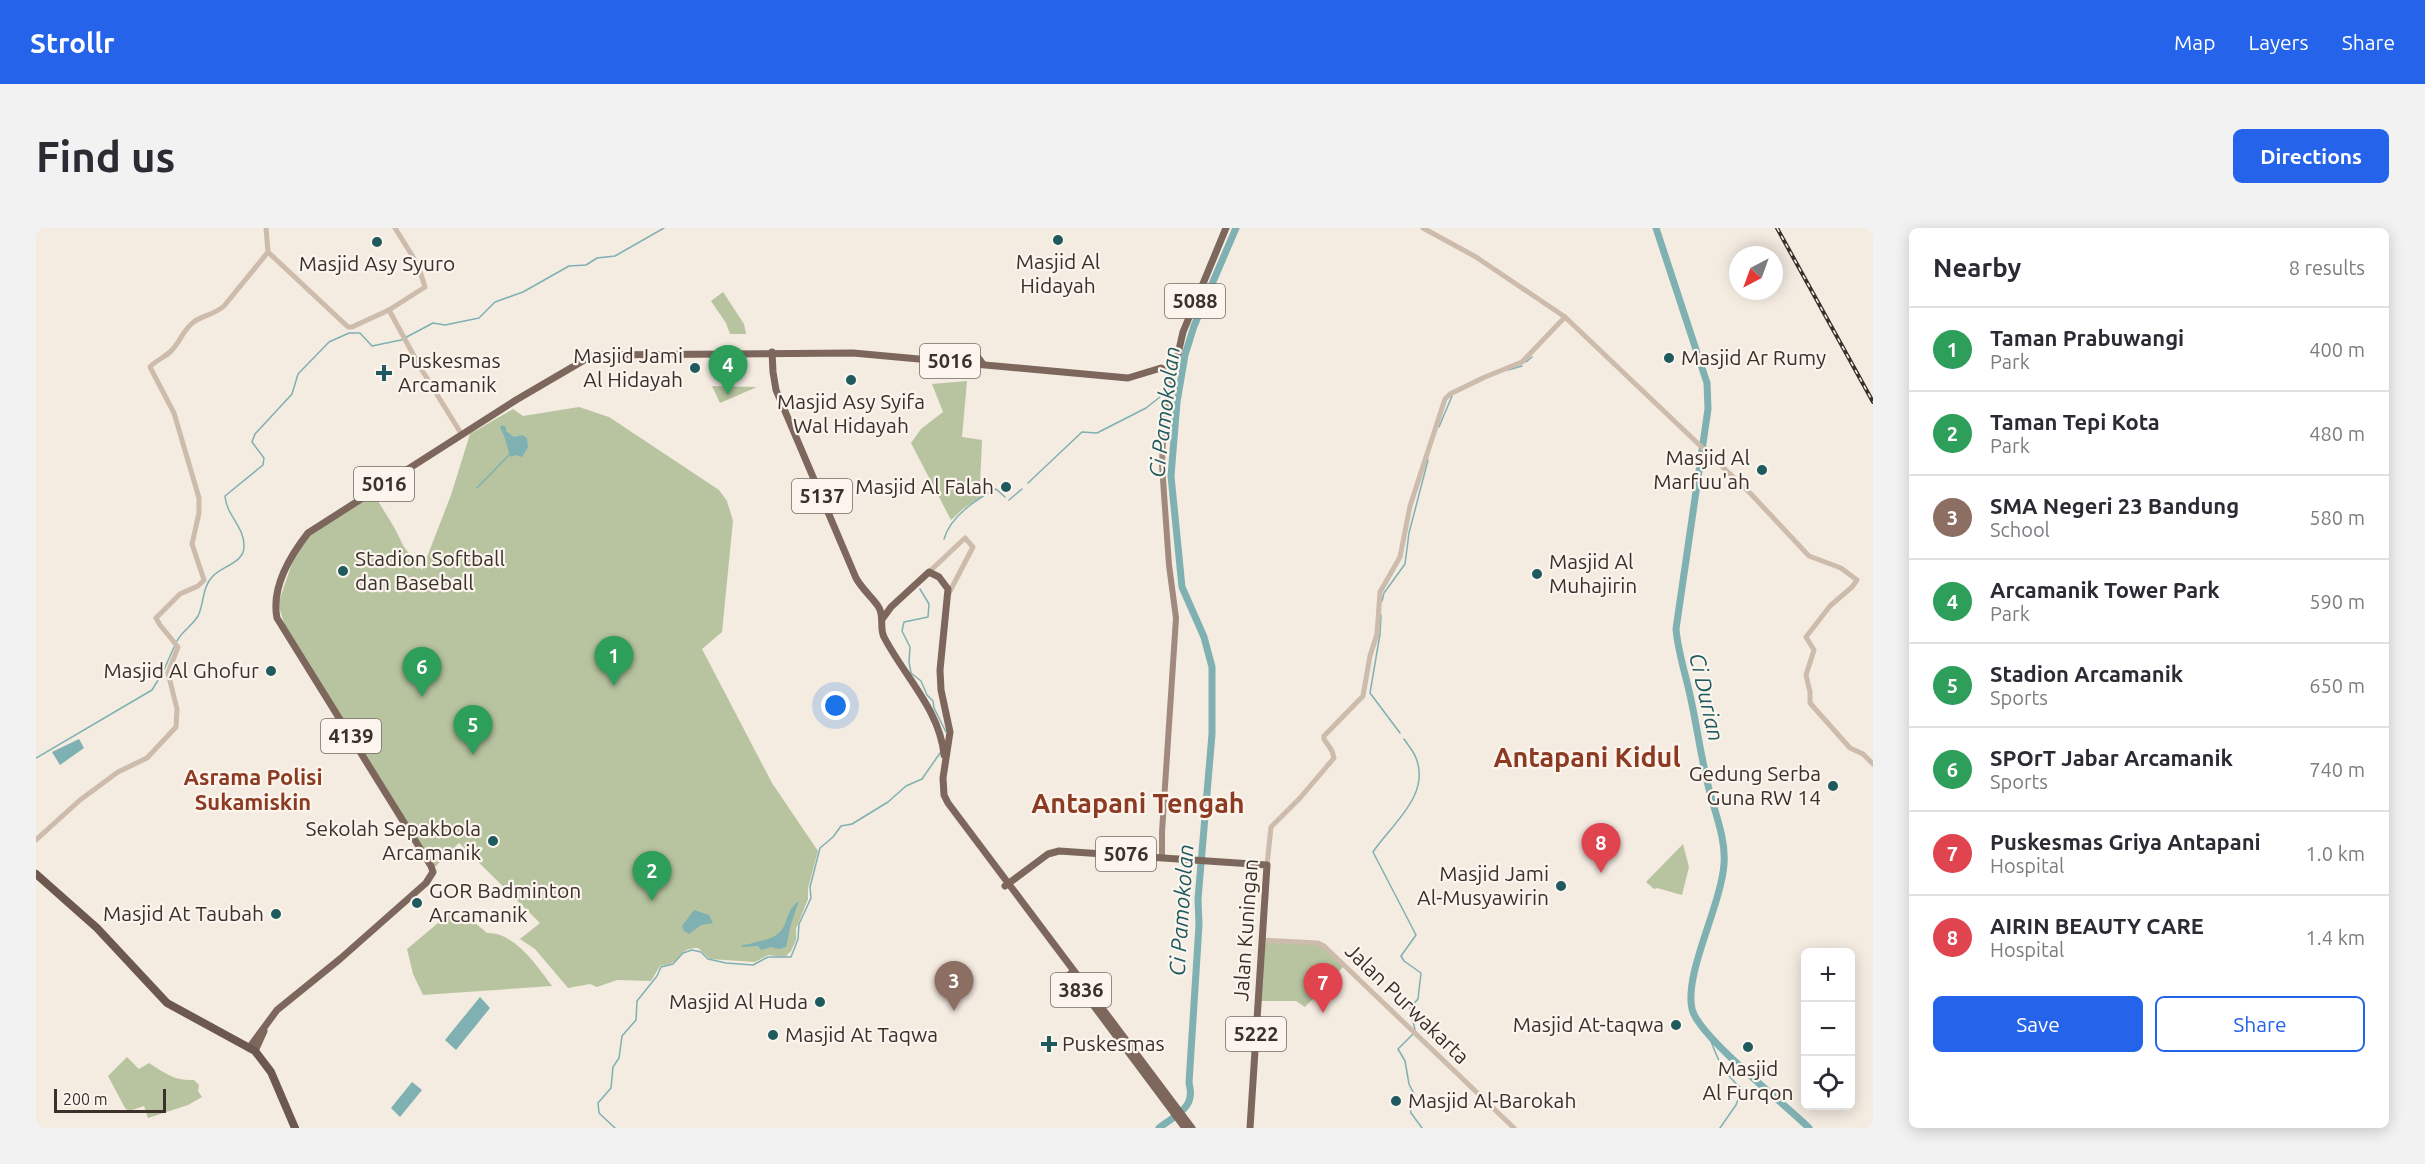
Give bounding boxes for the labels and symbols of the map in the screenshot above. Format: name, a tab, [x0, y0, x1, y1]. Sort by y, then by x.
marker: Masjid Al Hidayah	[1051, 233, 1065, 247]
marker: Masjid Asy Syuro	[370, 235, 384, 249]
north arrow	[1729, 246, 1783, 300]
place label: Masjid Al Hidayah	[1016, 249, 1100, 297]
place label: Masjid Asy Syuro	[299, 251, 455, 275]
road number: 5088	[1165, 284, 1225, 318]
place label: Masjid Jami Al Hidayah	[573, 343, 683, 391]
road number: 5016	[920, 344, 980, 378]
water label: Ci Pamokolan	[1143, 345, 1184, 479]
place label: Masjid Ar Rumy	[1681, 345, 1826, 369]
pin: 4	[708, 346, 748, 395]
place label: Puskesmas Arcamanik	[398, 348, 501, 396]
marker: Masjid Ar Rumy	[1662, 351, 1676, 365]
marker: Masjid Jami Al Hidayah	[688, 361, 702, 375]
marker: Puskesmas Arcamanik	[375, 364, 393, 382]
marker: Masjid Asy Syifa Wal Hidayah	[844, 373, 858, 387]
place label: Masjid Asy Syifa Wal Hidayah	[777, 389, 925, 437]
place label: Masjid Al Marfuu'ah	[1653, 445, 1750, 493]
marker: Masjid Al Marfuu'ah	[1755, 463, 1769, 477]
road number: 5016	[354, 467, 414, 501]
place label: Masjid Al Falah	[855, 474, 994, 498]
road number: 5137	[792, 479, 852, 513]
marker: Masjid Al Falah	[999, 480, 1013, 494]
place label: Stadion Softball dan Baseball	[355, 546, 505, 594]
place label: Masjid Al Muhajirin	[1549, 549, 1637, 597]
marker: Stadion Softball dan Baseball	[336, 564, 350, 578]
marker: Masjid Al Muhajirin	[1530, 567, 1544, 581]
pin: 1	[594, 636, 634, 686]
pin: 6	[402, 648, 442, 697]
water label: Ci Durian	[1685, 650, 1730, 743]
place label: Masjid Al Ghofur	[103, 658, 259, 682]
marker: Masjid Al Ghofur	[264, 664, 278, 678]
your location	[821, 691, 850, 720]
pin: 5	[454, 706, 492, 755]
road number: 4139	[321, 719, 381, 753]
district label: Antapani Kidul	[1493, 742, 1681, 772]
place label: Gedung Serba Guna RW 14	[1689, 761, 1821, 809]
district label: Asrama Polisi Sukamiskin	[183, 764, 323, 814]
marker: Gedung Serba Guna RW 14	[1826, 779, 1840, 793]
district label: Antapani Tengah	[1031, 788, 1245, 818]
place label: Sekolah Sepakbola Arcamanik	[306, 816, 481, 864]
pin: 8	[1582, 824, 1620, 873]
marker: Sekolah Sepakbola Arcamanik	[486, 834, 500, 848]
road number: 5076	[1096, 837, 1156, 871]
water label: Ci Pamokolan	[1163, 843, 1198, 977]
pin: 2	[632, 852, 672, 901]
street label: Jalan Kuningan	[1228, 858, 1262, 1002]
place label: Masjid Jami Al-Musyawirin	[1417, 861, 1549, 909]
place label: GOR Badminton Arcamanik	[429, 878, 581, 926]
marker: Masjid Jami Al-Musyawirin	[1554, 879, 1568, 893]
marker: GOR Badminton Arcamanik	[410, 896, 424, 910]
place label: Masjid At Taubah	[103, 901, 264, 925]
marker: Masjid At Taubah	[269, 907, 283, 921]
street label: Jalan Purwakarta	[1341, 938, 1475, 1068]
pin: 3	[934, 962, 974, 1011]
pin: 7	[1304, 964, 1342, 1013]
road number: 3836	[1051, 973, 1111, 1007]
place label: Masjid Al Huda	[669, 989, 808, 1013]
marker: Masjid Al Huda	[813, 995, 827, 1009]
place label: Masjid At-taqwa	[1513, 1012, 1664, 1036]
road number: 5222	[1226, 1017, 1286, 1051]
marker: Masjid At-taqwa	[1669, 1018, 1683, 1032]
place label: Masjid At Taqwa	[785, 1022, 938, 1046]
marker: Masjid At Taqwa	[766, 1028, 780, 1042]
place label: Puskesmas	[1062, 1031, 1165, 1055]
marker: Puskesmas	[1040, 1035, 1058, 1053]
marker: Masjid Al Furqon	[1741, 1040, 1755, 1054]
place label: Masjid Al Furqon	[1702, 1056, 1794, 1104]
scale bar	[54, 1086, 166, 1114]
place label: Masjid Al-Barokah	[1408, 1088, 1576, 1112]
marker: Masjid Al-Barokah	[1389, 1094, 1403, 1108]

